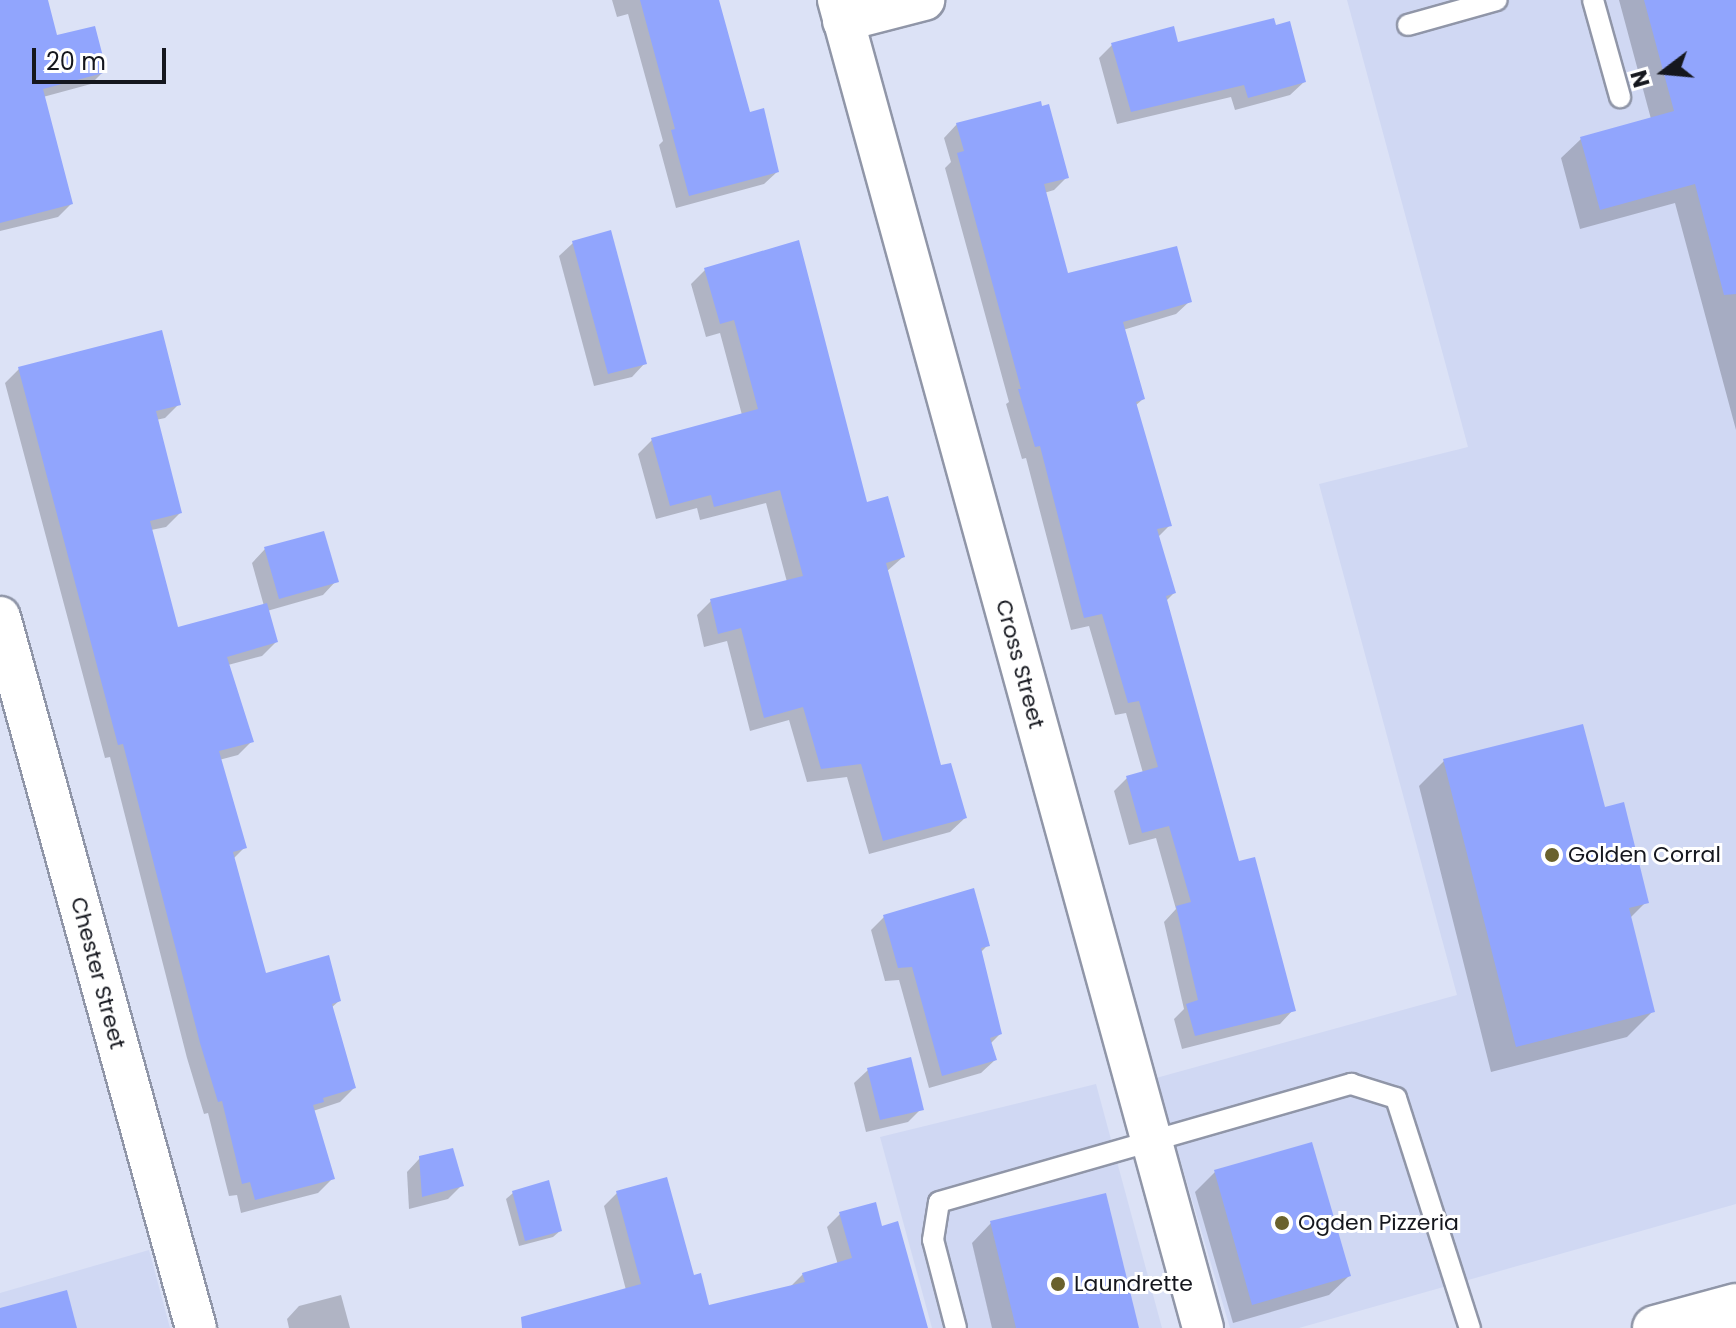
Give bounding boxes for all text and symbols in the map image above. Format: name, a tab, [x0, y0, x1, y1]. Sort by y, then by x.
scale bar	[36, 32, 170, 82]
north arrow	[1624, 32, 1704, 112]
text: 20 m	[46, 45, 106, 78]
text: N	[1623, 67, 1658, 91]
street label: Cross Street	[990, 597, 1050, 731]
place label: Golden Corral	[1568, 842, 1721, 868]
marker: Golden Corral	[1543, 846, 1561, 864]
street label: Chester Street	[65, 894, 131, 1052]
place label: Ogden Pizzeria	[1298, 1210, 1459, 1236]
marker: Ogden Pizzeria	[1273, 1214, 1291, 1232]
place label: Laundrette	[1074, 1271, 1193, 1297]
marker: Laundrette	[1049, 1275, 1067, 1293]

